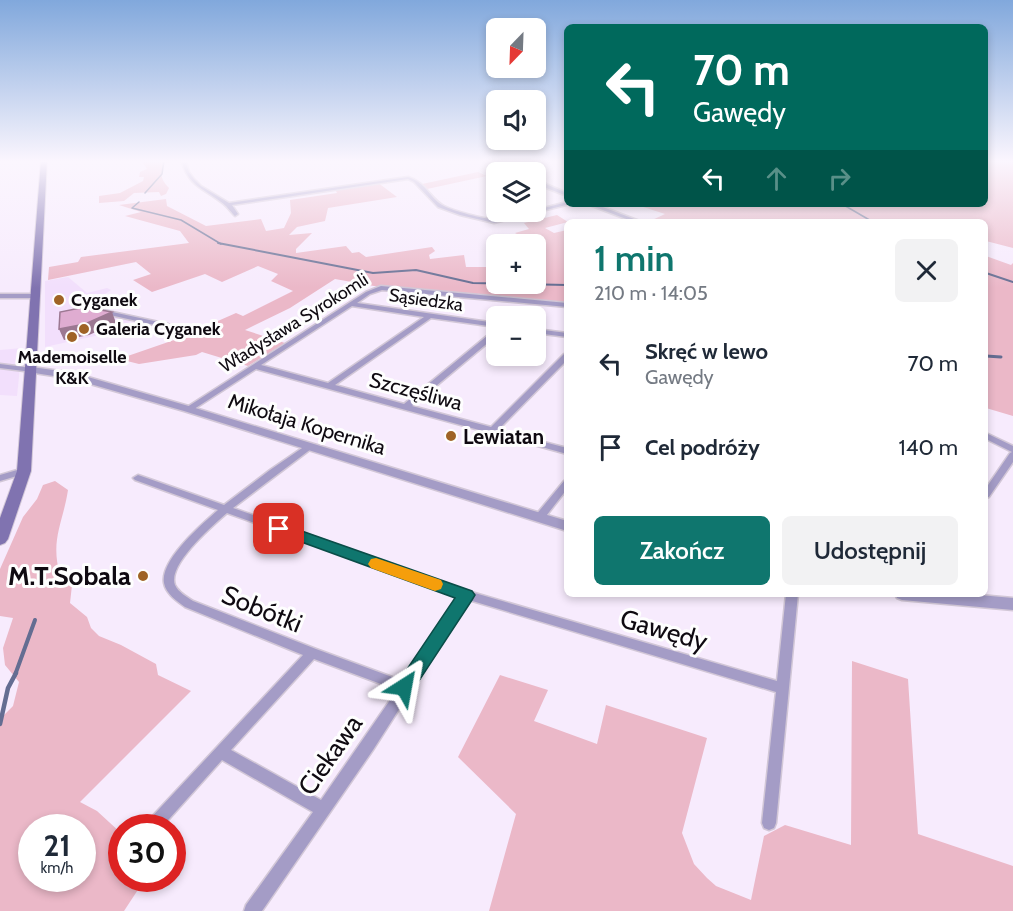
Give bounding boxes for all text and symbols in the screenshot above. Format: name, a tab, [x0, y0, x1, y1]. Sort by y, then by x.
north arrow	[486, 18, 546, 78]
map controls	[486, 18, 546, 366]
text: 70 m	[693, 44, 790, 96]
icon: left	[594, 48, 672, 126]
button: sound	[486, 90, 546, 150]
text: Gawędy	[693, 96, 786, 129]
button: layers	[486, 162, 546, 222]
icon: left	[697, 162, 730, 195]
icon: ahead	[760, 162, 793, 195]
icon: right	[823, 162, 856, 195]
button: +	[486, 234, 546, 294]
text: 1 min	[594, 236, 674, 280]
button: close	[895, 239, 958, 302]
street label: Władysława Syrokomli	[216, 268, 372, 378]
text: 210 m · 14:05	[594, 281, 708, 305]
street label: Sąsiedzka	[387, 284, 465, 316]
place label: Cyganek	[71, 289, 138, 311]
marker: Cyganek	[52, 293, 66, 307]
button: −	[486, 306, 546, 366]
place label: Galeria Cyganek	[96, 318, 221, 340]
marker: Galeria Cyganek	[77, 322, 91, 336]
marker: Mademoiselle K&K	[65, 330, 79, 344]
text: Skręć w lewo	[645, 338, 768, 365]
place label: Mademoiselle K&K	[17, 346, 127, 389]
icon: left	[594, 347, 627, 380]
text: 70 m	[908, 350, 958, 377]
text: Gawędy	[645, 365, 714, 389]
street label: Szczęśliwa	[367, 367, 465, 415]
street label: Mikołaja Kopernika	[225, 388, 389, 461]
place label: Lewiatan	[463, 424, 544, 449]
marker: Lewiatan	[444, 429, 458, 443]
icon: arrive	[594, 431, 627, 464]
text: Cel podróży	[645, 434, 760, 461]
text: 140 m	[899, 434, 958, 461]
pin	[253, 503, 304, 554]
icon: arrive	[262, 512, 295, 545]
button: Zakończ	[594, 516, 770, 585]
button: Udostępnij	[782, 516, 958, 585]
place label: M.T.Sobala	[8, 560, 131, 592]
marker: M.T.Sobala	[136, 569, 150, 583]
street label: Sobótki	[217, 578, 307, 640]
street label: Gawędy	[617, 602, 711, 658]
position arrow	[372, 655, 436, 719]
street label: Ciekawa	[291, 708, 369, 801]
speed limit sign: 30	[108, 814, 186, 892]
text: 21	[44, 827, 70, 864]
text: km/h	[41, 859, 73, 877]

